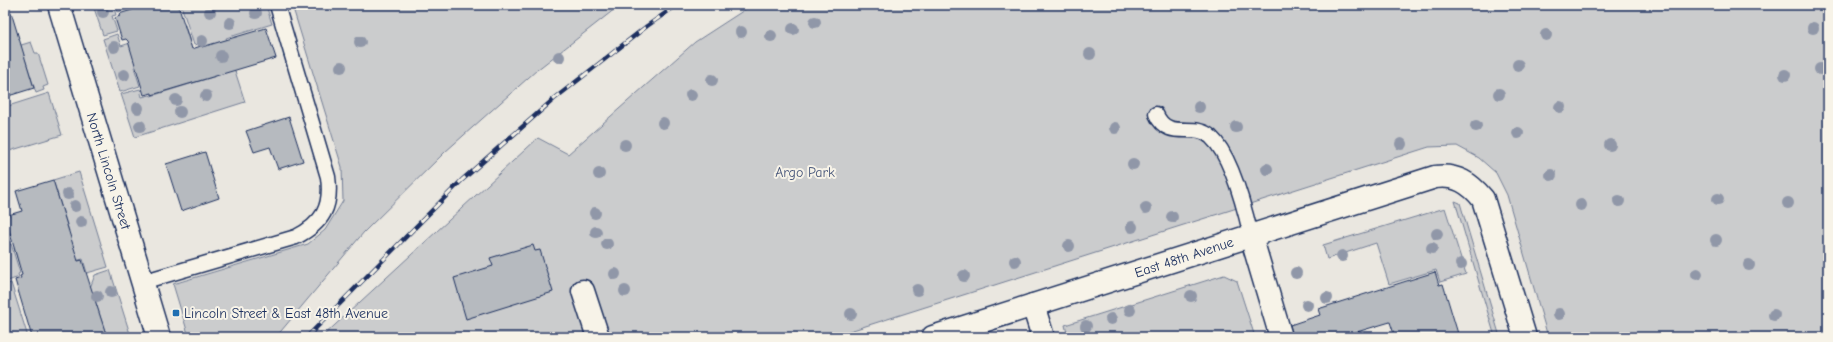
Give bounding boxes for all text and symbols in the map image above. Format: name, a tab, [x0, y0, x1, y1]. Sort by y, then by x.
street label: North Lincoln Street	[83, 111, 135, 232]
park label: Argo Park	[775, 164, 835, 181]
street label: East 48th Avenue	[1133, 233, 1236, 281]
place label: Lincoln Street & East 48th Avenue	[184, 305, 388, 322]
marker: Lincoln Street & East 48th Avenue	[171, 308, 181, 318]

